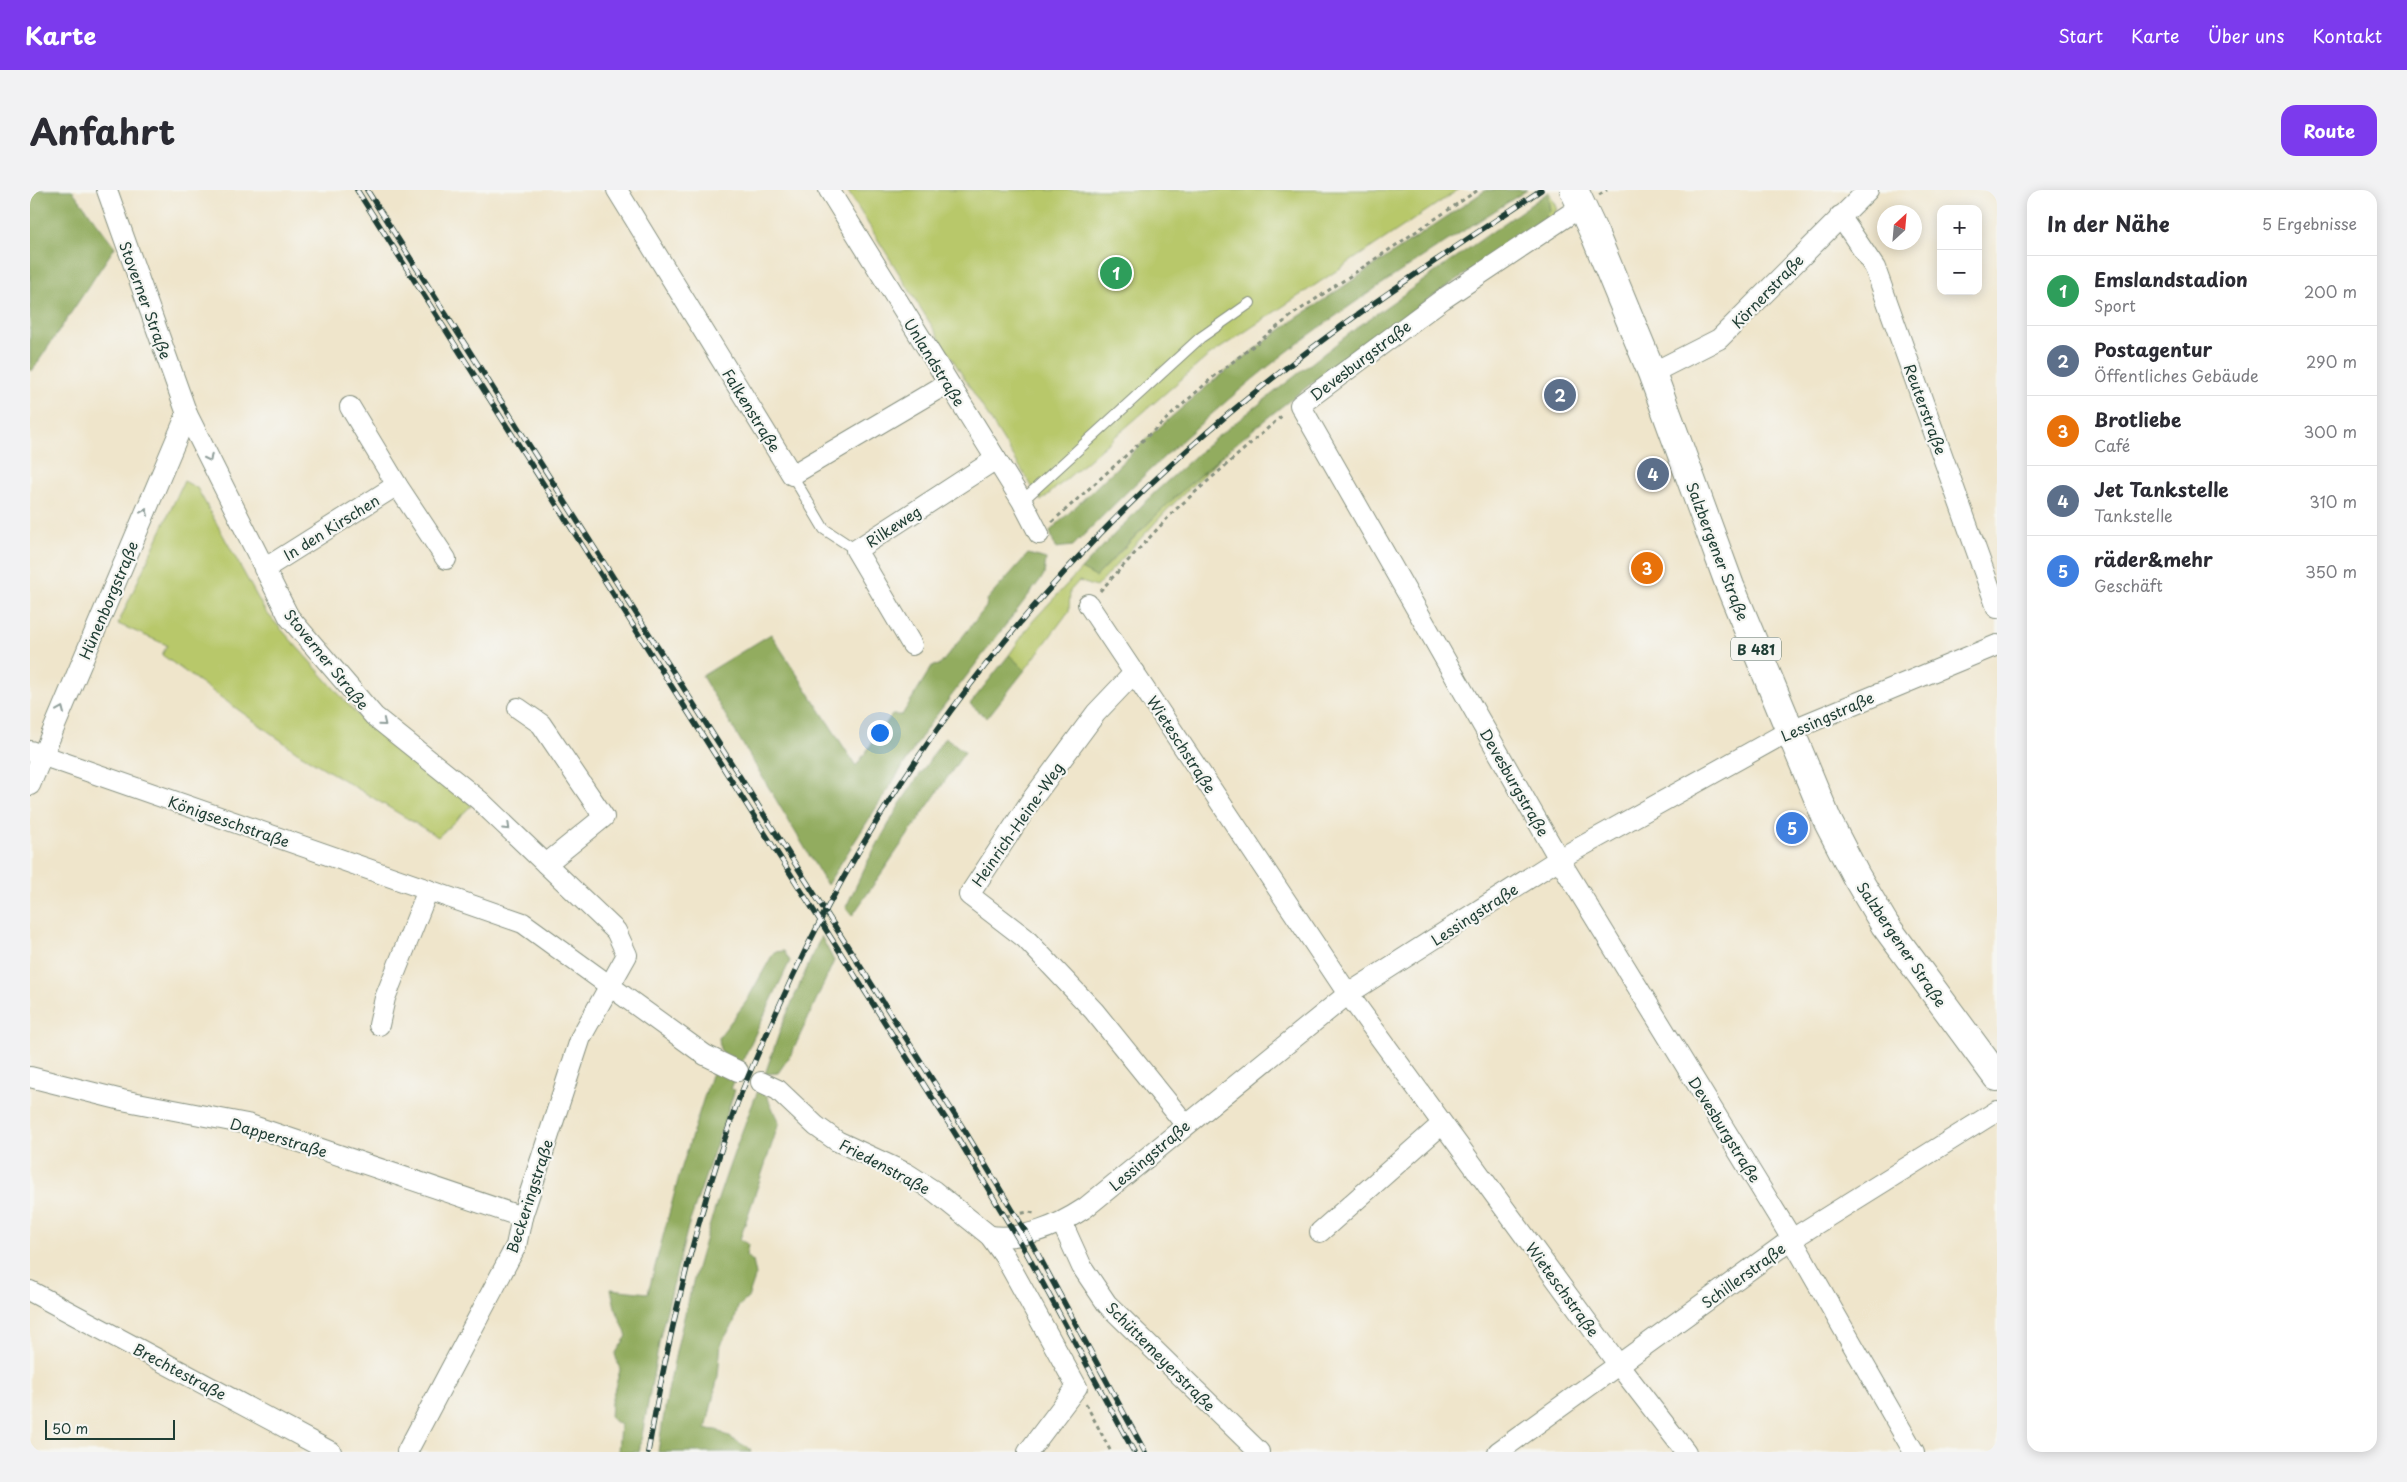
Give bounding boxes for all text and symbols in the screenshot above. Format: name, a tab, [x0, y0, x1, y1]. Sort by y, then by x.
text: Karte	[25, 17, 97, 53]
text: Start	[2058, 22, 2103, 49]
text: Karte	[2131, 22, 2180, 49]
text: Über uns	[2208, 22, 2284, 49]
text: Kontakt	[2312, 22, 2382, 49]
text: Anfahrt	[30, 104, 175, 157]
button: Route	[2281, 105, 2377, 156]
north arrow	[1877, 205, 1922, 250]
map controls	[1937, 205, 1982, 295]
button: +	[1937, 205, 1982, 250]
text: In der Nähe	[2047, 207, 2169, 239]
text: 5 Ergebnisse	[2262, 211, 2357, 235]
street label: Stoverner Straße	[114, 238, 178, 362]
street label: Körnerstraße	[1726, 249, 1808, 333]
button: −	[1937, 250, 1982, 295]
pin: 1	[1100, 254, 1132, 292]
text: Emslandstadion	[2094, 265, 2248, 293]
text: 1	[2059, 279, 2067, 303]
text: 200 m	[2304, 279, 2357, 303]
text: Sport	[2094, 293, 2136, 317]
street label: Unlandstraße	[899, 313, 971, 411]
street label: Devesburgstraße	[1305, 314, 1415, 406]
text: Postagentur	[2094, 335, 2212, 363]
text: 2	[2057, 349, 2069, 373]
text: 290 m	[2306, 349, 2357, 373]
street label: Reuterstraße	[1899, 360, 1953, 458]
text: Öffentliches Gebäude	[2094, 363, 2259, 387]
street label: Falkenstraße	[717, 364, 787, 456]
pin: 2	[1544, 376, 1576, 414]
text: Brotliebe	[2094, 405, 2181, 433]
text: 3	[2058, 419, 2068, 443]
text: 300 m	[2303, 419, 2357, 443]
text: Café	[2094, 433, 2130, 457]
one-way arrow	[203, 453, 213, 462]
pin: 4	[1637, 455, 1669, 493]
text: Jet Tankstelle	[2094, 475, 2229, 503]
street label: Salzbergener Straße	[1681, 478, 1755, 624]
street label: In den Kirschen	[279, 488, 383, 566]
text: 4	[2058, 489, 2068, 513]
text: 310 m	[2309, 489, 2357, 513]
street label: Rilkeweg	[861, 499, 925, 553]
text: Tankstelle	[2094, 503, 2173, 527]
one-way arrow	[139, 508, 150, 517]
street label: Hünenborgstraße	[73, 537, 143, 663]
text: räder&mehr	[2094, 545, 2213, 573]
pin: 3	[1631, 549, 1663, 587]
text: 5	[2058, 559, 2068, 583]
text: 350 m	[2305, 559, 2357, 583]
text: Geschäft	[2094, 573, 2163, 597]
street label: Stoverner Straße	[279, 604, 375, 714]
road number: B 481	[1731, 638, 1781, 660]
street label: Lessingstraße	[1777, 685, 1877, 747]
street label: Wieteschstraße	[1142, 691, 1222, 797]
one-way arrow	[55, 706, 66, 715]
one-way arrow	[377, 718, 386, 727]
your location	[867, 720, 893, 746]
street label: Devesburgstraße	[1475, 724, 1555, 840]
street label: Heinrich-Heine-Weg	[965, 757, 1069, 891]
street label: Königseschstraße	[165, 789, 293, 853]
pin: 5	[1776, 809, 1808, 847]
one-way arrow	[502, 821, 511, 830]
street label: Lessingstraße	[1426, 877, 1522, 951]
street label: Salzbergener Straße	[1851, 877, 1953, 1011]
street label: Devesburgstraße	[1683, 1071, 1767, 1187]
street label: Dapperstraße	[228, 1111, 330, 1163]
street label: Lessingstraße	[1103, 1114, 1195, 1196]
street label: Friedenstraße	[836, 1132, 934, 1200]
street label: Beckeringstraße	[500, 1136, 558, 1256]
street label: Wieteschstraße	[1521, 1237, 1605, 1341]
street label: Schillerstraße	[1696, 1237, 1790, 1313]
street label: Schüttemeyerstraße	[1101, 1296, 1221, 1416]
street label: Brechtestraße	[129, 1337, 231, 1405]
scale bar	[45, 1417, 175, 1440]
text: 50 m	[52, 1418, 88, 1439]

